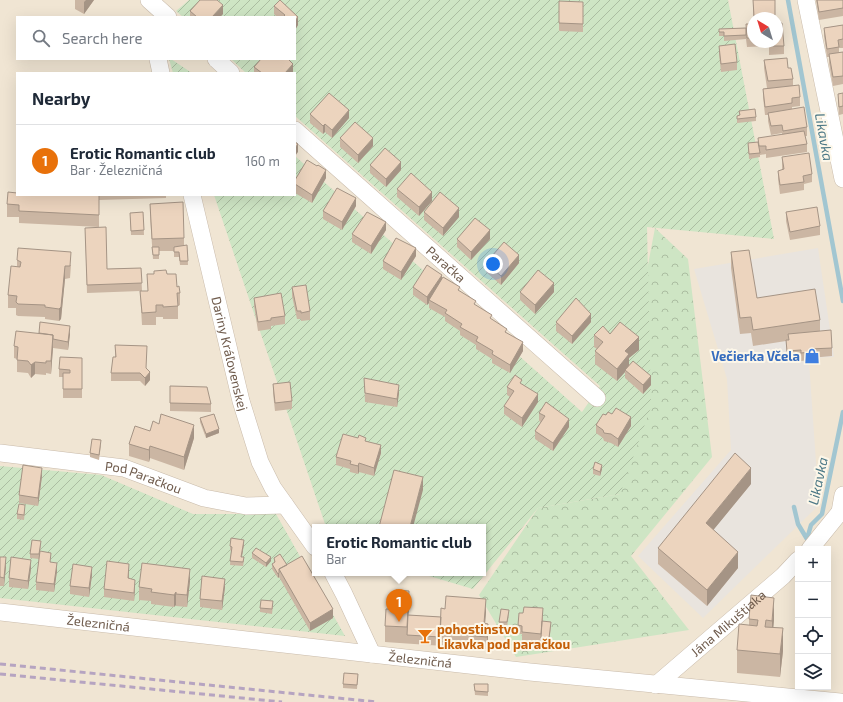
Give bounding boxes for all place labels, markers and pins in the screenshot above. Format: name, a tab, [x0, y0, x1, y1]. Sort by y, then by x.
shop icon: Večierka Včela	[803, 347, 821, 365]
place label: Večierka Včela	[711, 348, 800, 364]
pin: 1	[386, 589, 412, 622]
place label: pohostinstvo Likavka pod paračkou	[437, 621, 570, 652]
bar icon: pohostinstvo Likavka pod paračkou	[416, 627, 434, 645]

